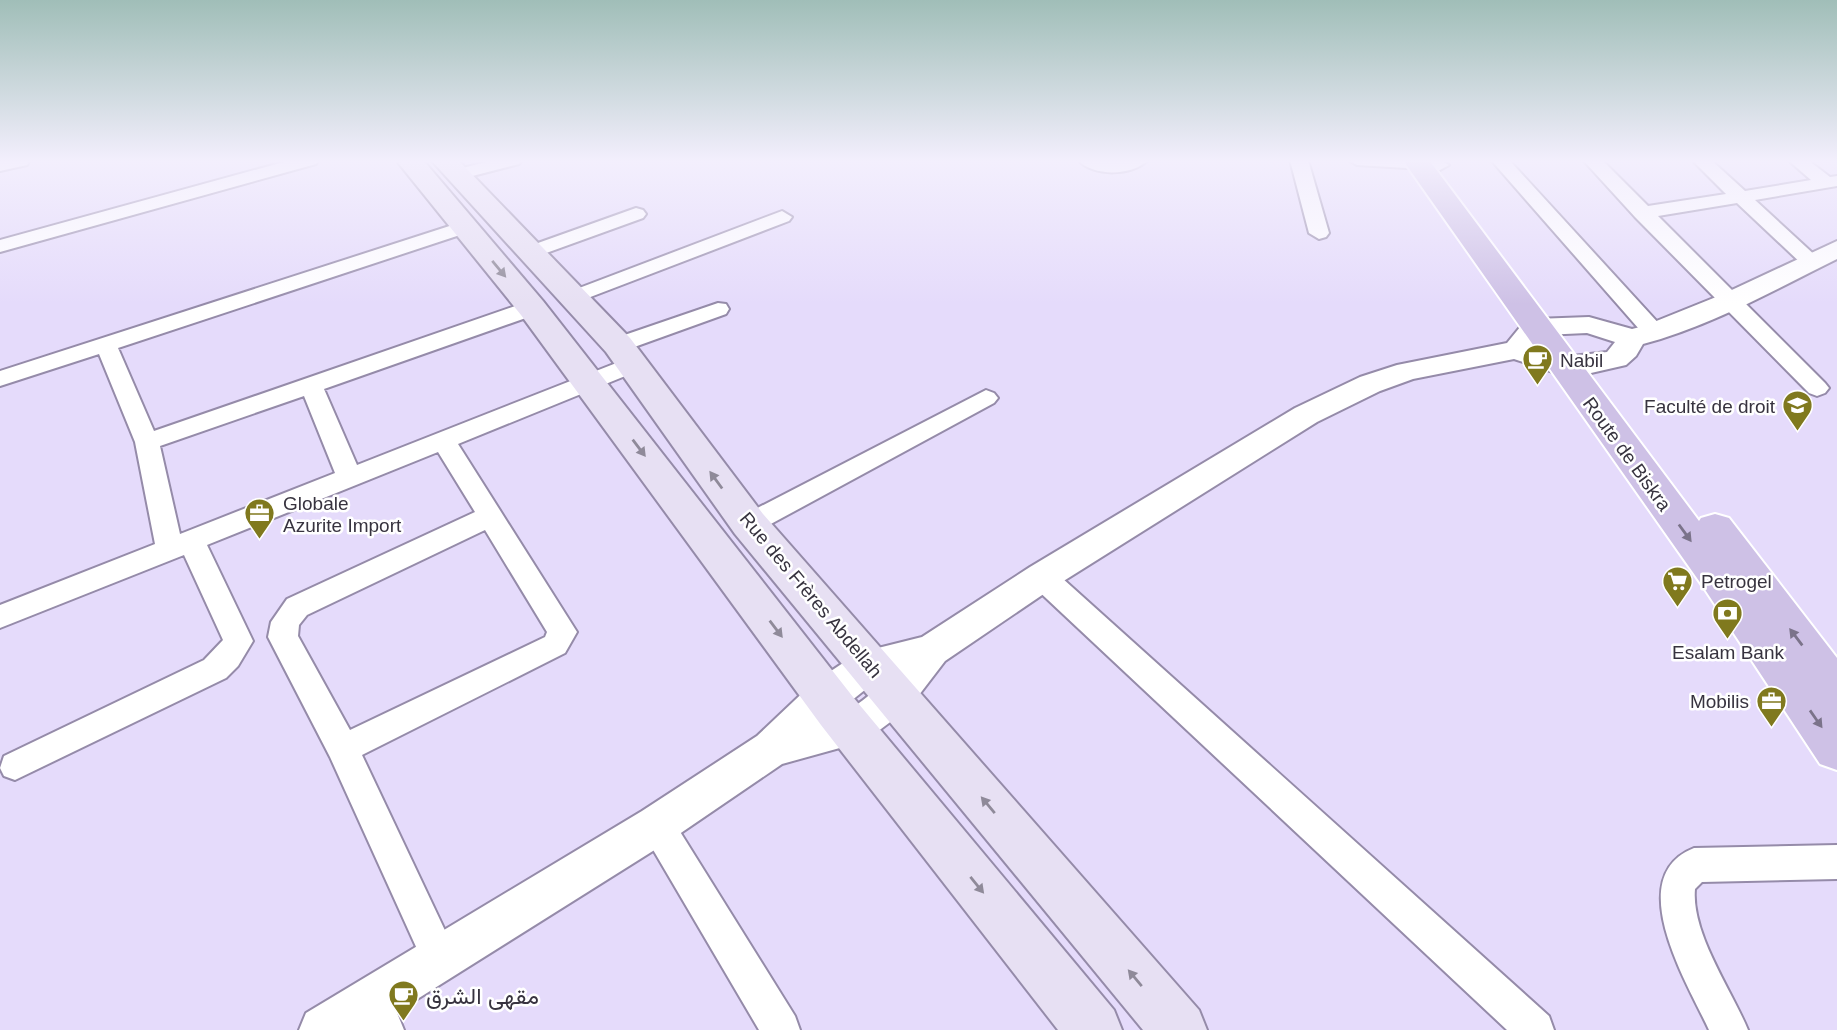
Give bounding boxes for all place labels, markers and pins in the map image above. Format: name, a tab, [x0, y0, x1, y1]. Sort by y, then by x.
cafe icon: Nabil	[1520, 343, 1554, 387]
place label: Nabil	[1560, 350, 1603, 371]
school or university icon: Faculté de droit	[1781, 389, 1815, 433]
place label: Faculté de droit	[1644, 396, 1776, 417]
place label: Globale Azurite Import	[283, 493, 402, 536]
office icon: Globale Azurite Import	[243, 497, 277, 541]
supermarket icon: Petrogel	[1661, 564, 1695, 608]
place label: Petrogel	[1701, 571, 1772, 592]
bank icon: Esalam Bank	[1711, 596, 1745, 640]
place label: Esalam Bank	[1672, 642, 1784, 663]
office icon: Mobilis	[1755, 684, 1789, 728]
place label: Mobilis	[1690, 691, 1749, 712]
cafe icon: مقهى الشرق	[386, 979, 420, 1023]
place label: مقهى الشرق	[426, 983, 539, 1011]

